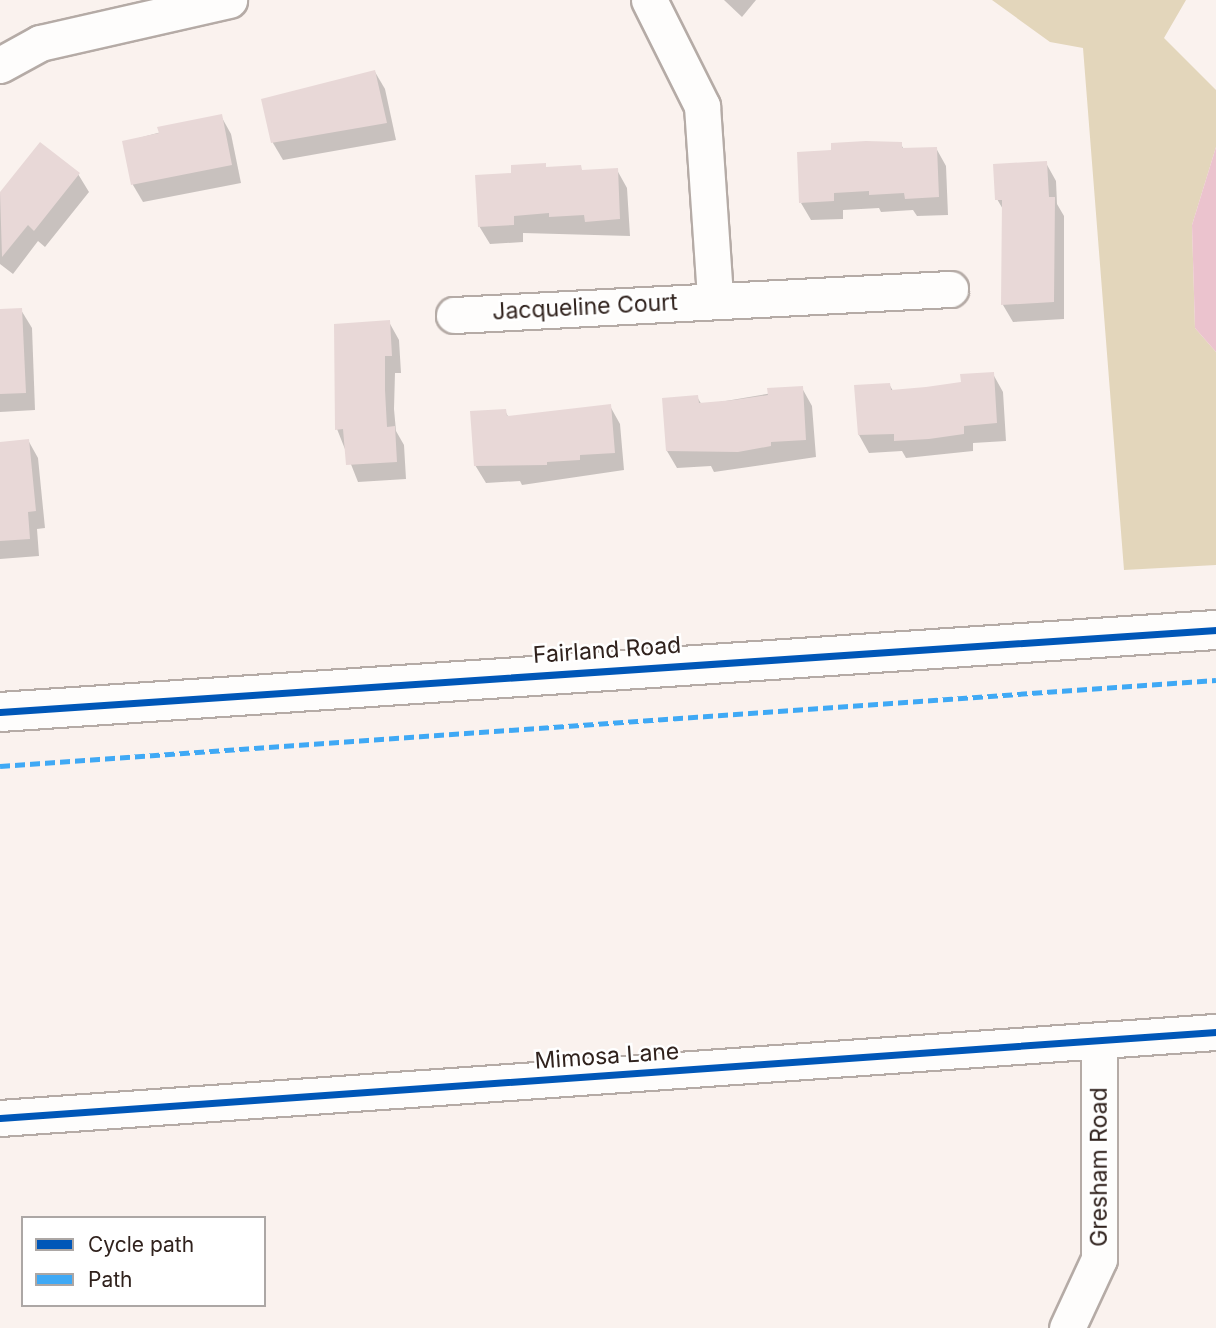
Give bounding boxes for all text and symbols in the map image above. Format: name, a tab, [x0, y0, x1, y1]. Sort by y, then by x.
street label: Jacqueline Court	[492, 288, 678, 326]
street label: Fairland Road	[532, 631, 682, 669]
street label: Mimosa Lane	[534, 1037, 680, 1075]
street label: Gresham Road	[1085, 1087, 1113, 1247]
legend	[21, 1216, 266, 1307]
text: Cycle path	[88, 1232, 194, 1257]
text: Path	[88, 1267, 133, 1292]

